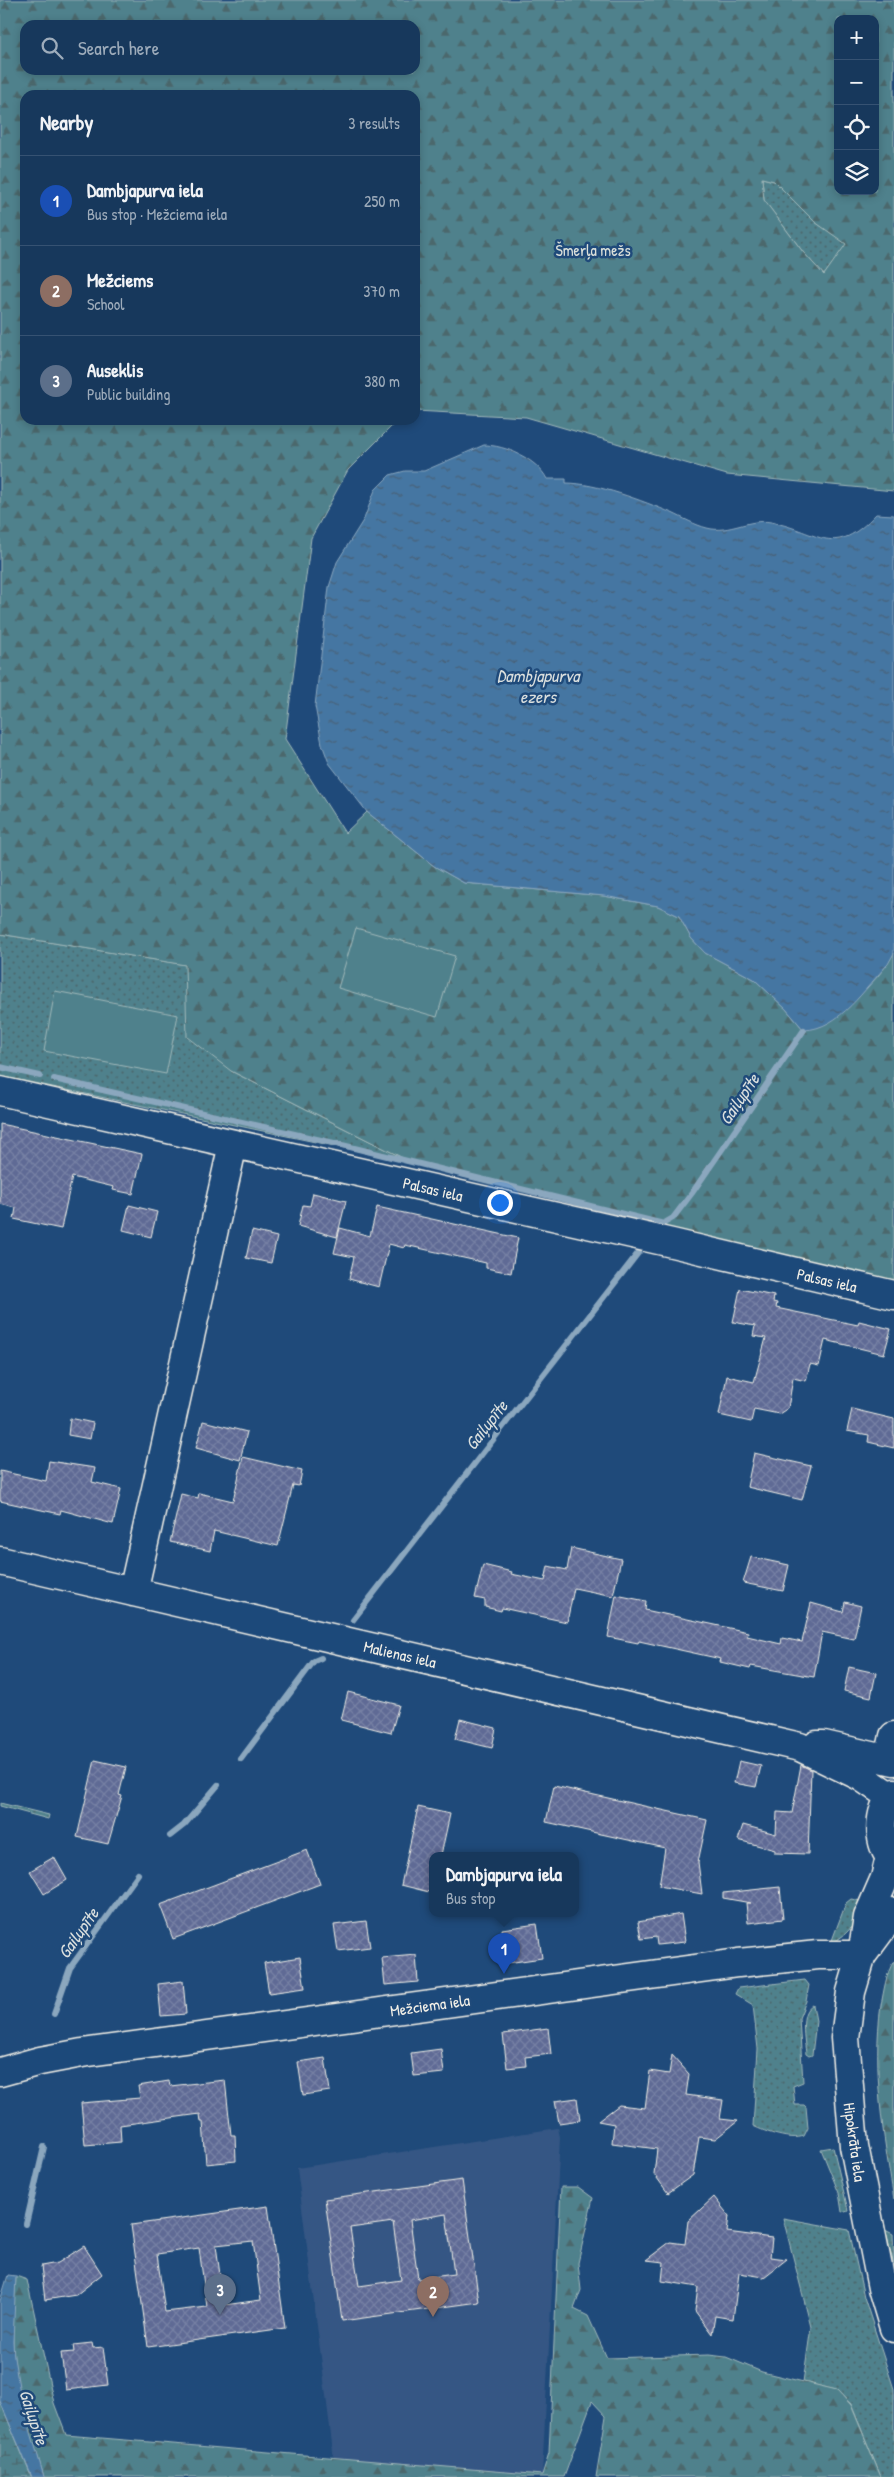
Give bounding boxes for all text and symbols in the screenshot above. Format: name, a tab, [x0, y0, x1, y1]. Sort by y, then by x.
map controls	[834, 15, 879, 195]
button: +	[834, 15, 879, 60]
search box	[20, 20, 420, 75]
icon: search	[38, 34, 66, 62]
text: Search here	[78, 35, 159, 61]
button: −	[834, 60, 879, 105]
button: locate	[834, 105, 879, 150]
text: Nearby	[40, 108, 93, 137]
text: 3 results	[348, 112, 400, 134]
button: layers	[834, 150, 879, 195]
text: Dambjapurva iela	[87, 177, 203, 203]
text: 1	[53, 190, 59, 212]
text: 250 m	[364, 190, 400, 212]
text: Bus stop · Mežciema iela	[87, 203, 227, 225]
park label: Šmerļa mežs	[555, 239, 631, 261]
text: Mežciems	[87, 267, 153, 293]
text: 2	[52, 280, 60, 302]
text: 370 m	[363, 280, 400, 302]
text: School	[87, 293, 124, 315]
text: Auseklis	[87, 357, 143, 383]
text: 3	[52, 370, 60, 392]
text: 380 m	[364, 370, 400, 392]
text: Public building	[87, 383, 170, 405]
water label: Dambjapurva ezers	[497, 663, 581, 709]
water label: Gaiļupīte	[713, 1068, 766, 1130]
street label: Palsas iela	[401, 1171, 465, 1207]
your location	[487, 1190, 513, 1216]
street label: Palsas iela	[795, 1262, 859, 1298]
water label: Gaiļupīte	[459, 1394, 514, 1455]
street label: Malienas iela	[362, 1635, 438, 1673]
popup	[429, 1852, 579, 1917]
text: Dambjapurva iela	[446, 1861, 562, 1887]
text: Bus stop	[446, 1887, 495, 1909]
water label: Gaiļupīte	[51, 1902, 105, 1963]
pin: 1	[488, 1933, 520, 1974]
street label: Mežciema iela	[389, 1989, 471, 2021]
street label: Hipokrāta iela	[839, 2101, 871, 2183]
pin: 3	[204, 2274, 236, 2315]
pin: 2	[417, 2276, 449, 2317]
water label: Gaiļupīte	[13, 2386, 55, 2449]

